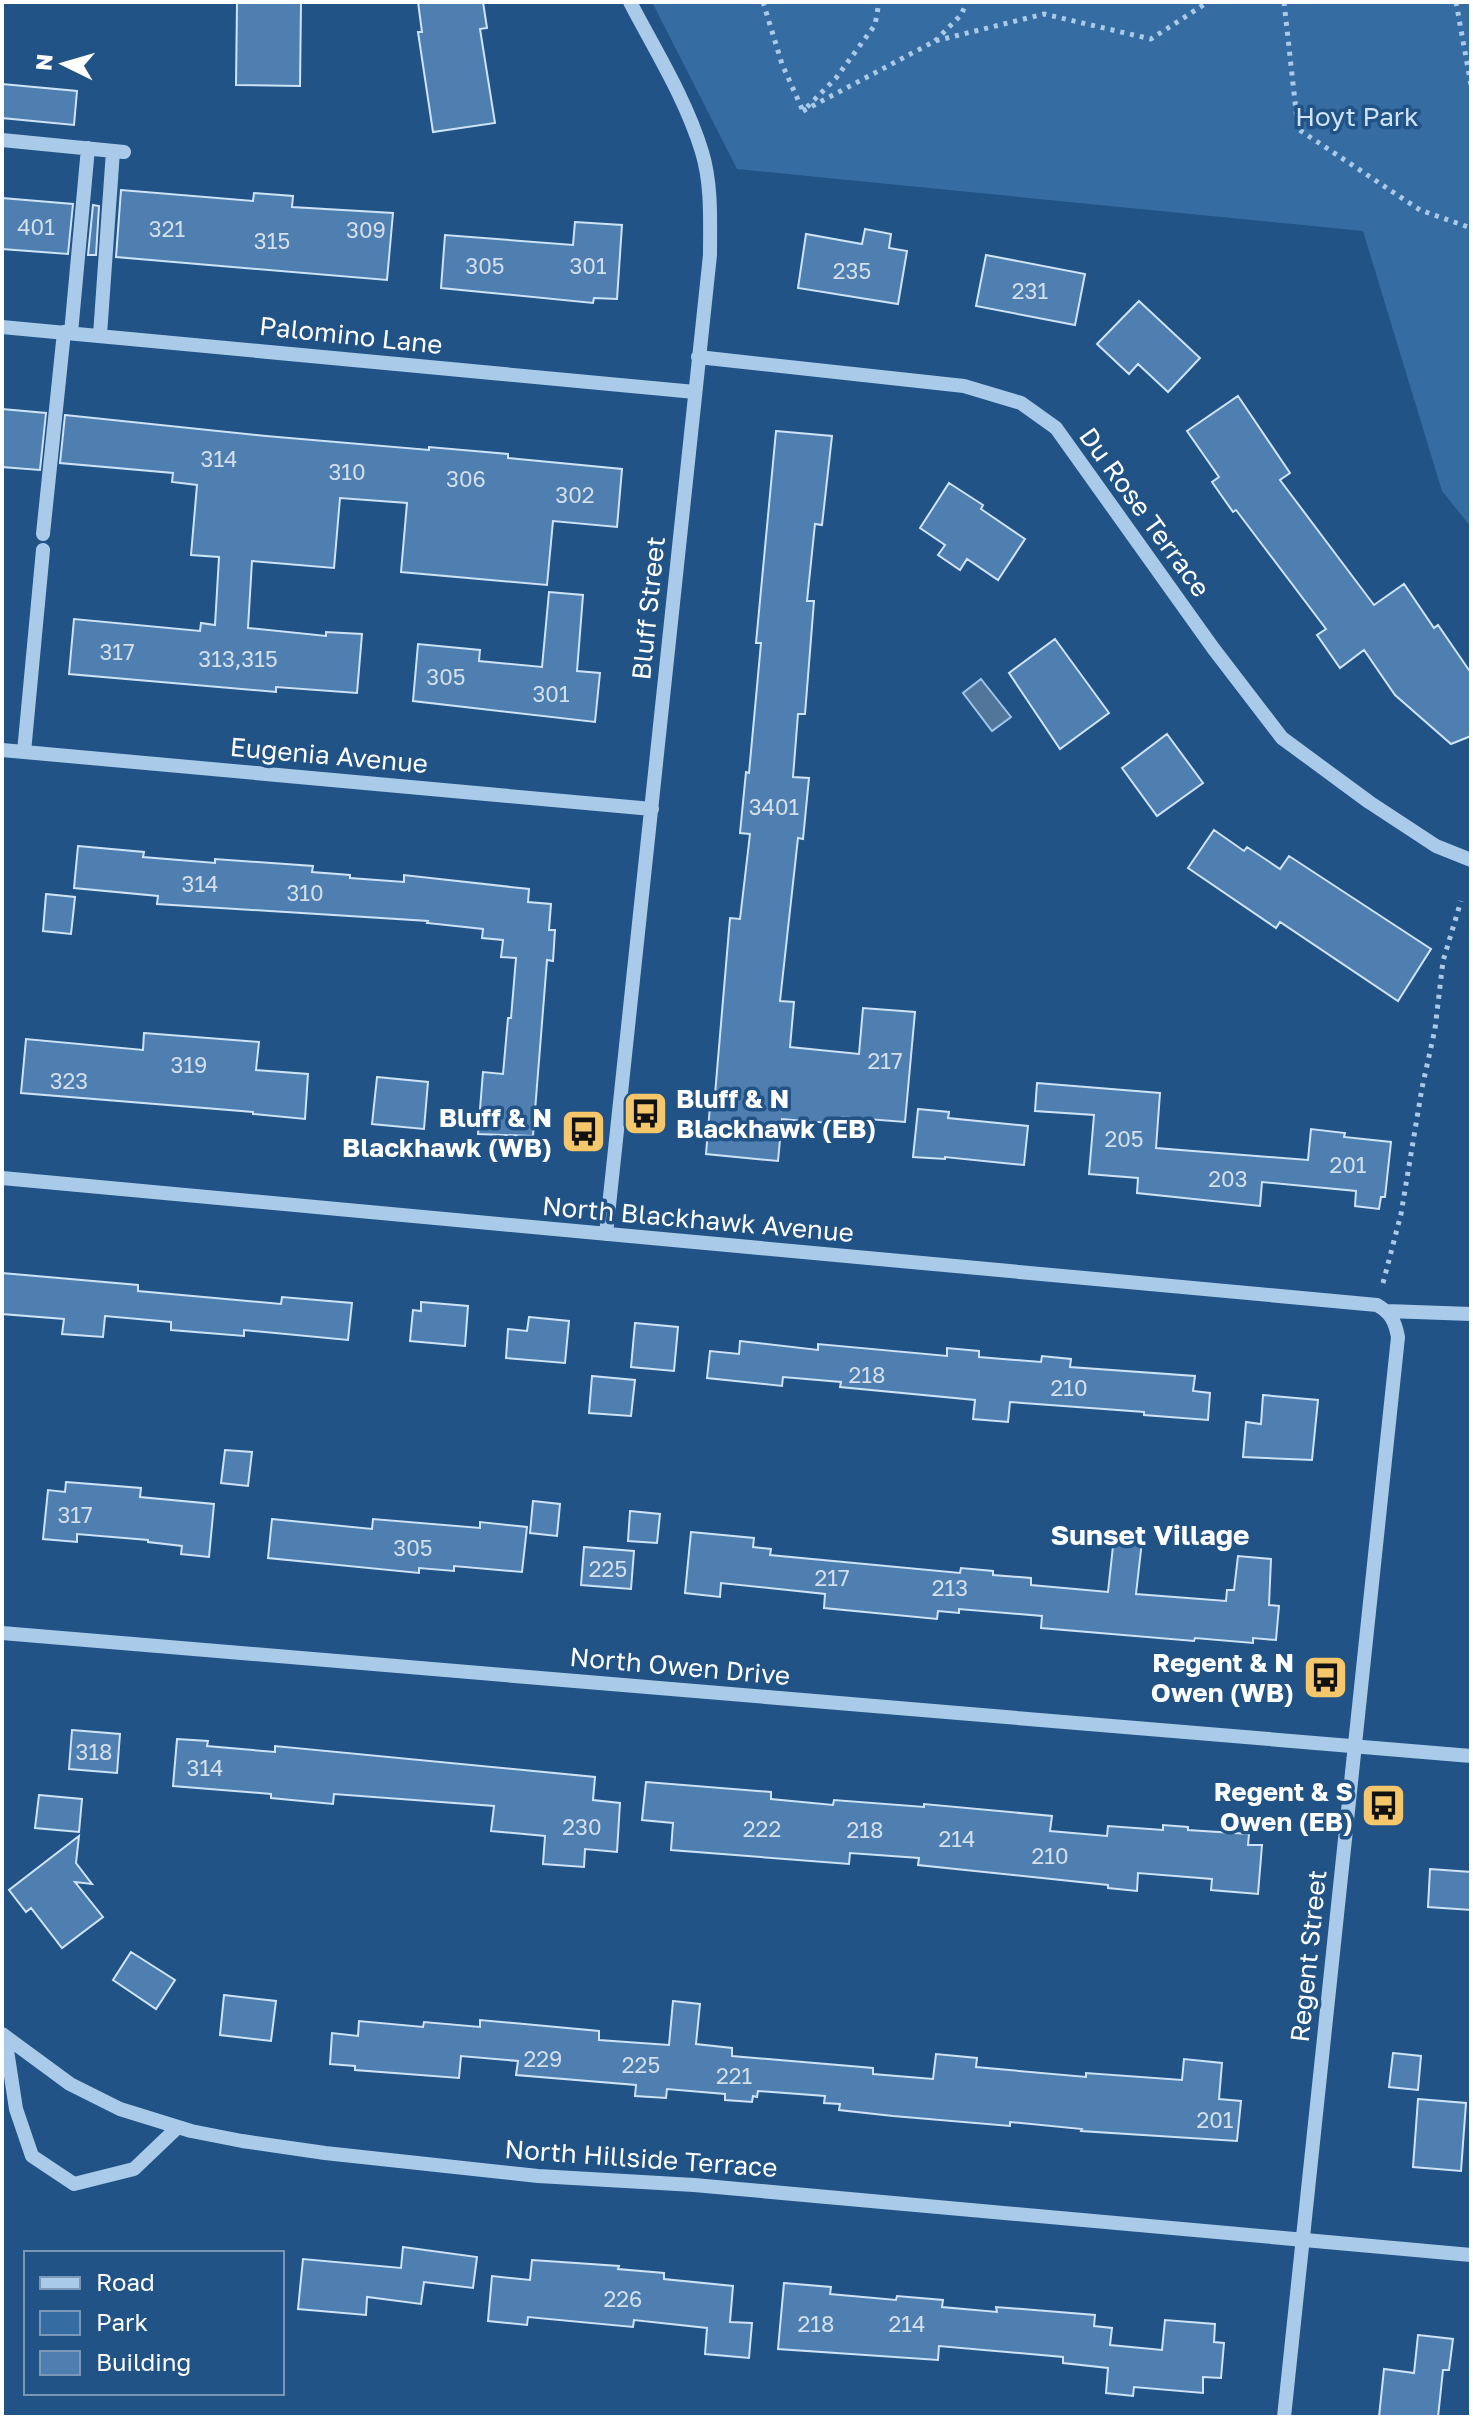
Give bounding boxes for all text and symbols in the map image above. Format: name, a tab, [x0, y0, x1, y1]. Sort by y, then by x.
north arrow	[24, 24, 104, 104]
text: N	[29, 53, 58, 72]
park label: Hoyt Park	[1295, 101, 1419, 132]
house number: 401	[17, 213, 55, 240]
house number: 321	[149, 215, 185, 242]
house number: 309	[346, 216, 386, 243]
house number: 315	[254, 227, 290, 254]
house number: 305	[465, 252, 505, 279]
house number: 301	[569, 252, 607, 279]
house number: 235	[833, 257, 871, 284]
house number: 231	[1012, 277, 1048, 304]
street label: Palomino Lane	[258, 310, 444, 360]
street label: Du Rose Terrace	[1073, 421, 1217, 603]
house number: 314	[201, 445, 237, 472]
house number: 310	[328, 458, 366, 485]
house number: 306	[446, 465, 486, 492]
house number: 302	[555, 481, 595, 508]
street label: Bluff Street	[625, 535, 671, 681]
house number: 317	[99, 638, 135, 665]
house number: 313,315	[198, 645, 278, 672]
house number: 305	[426, 663, 466, 690]
house number: 301	[532, 680, 570, 707]
street label: Eugenia Avenue	[229, 731, 429, 779]
house number: 3401	[749, 793, 800, 820]
house number: 314	[182, 870, 218, 897]
house number: 310	[286, 879, 324, 906]
house number: 217	[867, 1047, 903, 1074]
house number: 319	[171, 1051, 207, 1078]
house number: 323	[50, 1067, 88, 1094]
place label: Bluff & N Blackhawk (EB)	[676, 1083, 876, 1144]
bus stop icon: Bluff & N Blackhawk (EB)	[621, 1089, 669, 1137]
place label: Bluff & N Blackhawk (WB)	[342, 1102, 552, 1163]
bus stop icon: Bluff & N Blackhawk (WB)	[559, 1108, 607, 1156]
house number: 205	[1104, 1125, 1144, 1152]
house number: 201	[1329, 1151, 1367, 1178]
house number: 203	[1208, 1165, 1248, 1192]
street label: North Blackhawk Avenue	[541, 1190, 855, 1248]
house number: 218	[849, 1361, 885, 1388]
house number: 210	[1050, 1374, 1088, 1401]
house number: 317	[57, 1501, 93, 1528]
district label: Sunset Village	[1051, 1518, 1249, 1551]
house number: 305	[393, 1534, 433, 1561]
house number: 225	[589, 1555, 627, 1582]
house number: 217	[814, 1564, 850, 1591]
house number: 213	[932, 1574, 968, 1601]
street label: North Owen Drive	[569, 1641, 791, 1691]
place label: Regent & N Owen (WB)	[1151, 1647, 1294, 1708]
bus stop icon: Regent & N Owen (WB)	[1301, 1653, 1349, 1701]
house number: 318	[76, 1738, 112, 1765]
house number: 314	[187, 1754, 223, 1781]
place label: Regent & S Owen (EB)	[1214, 1776, 1353, 1837]
bus stop icon: Regent & S Owen (EB)	[1360, 1782, 1408, 1830]
house number: 230	[562, 1813, 602, 1840]
house number: 222	[743, 1815, 781, 1842]
house number: 218	[847, 1816, 883, 1843]
house number: 214	[939, 1825, 975, 1852]
house number: 210	[1031, 1842, 1069, 1869]
street label: Regent Street	[1284, 1868, 1332, 2044]
house number: 229	[524, 2045, 562, 2072]
house number: 225	[622, 2051, 660, 2078]
house number: 221	[716, 2062, 752, 2089]
house number: 201	[1196, 2106, 1234, 2133]
street label: North Hillside Terrace	[504, 2133, 778, 2183]
legend	[24, 2251, 284, 2395]
text: Road	[96, 2267, 155, 2296]
house number: 226	[604, 2285, 642, 2312]
text: Park	[96, 2307, 148, 2336]
house number: 218	[798, 2310, 834, 2337]
house number: 214	[889, 2310, 925, 2337]
text: Building	[96, 2347, 191, 2376]

